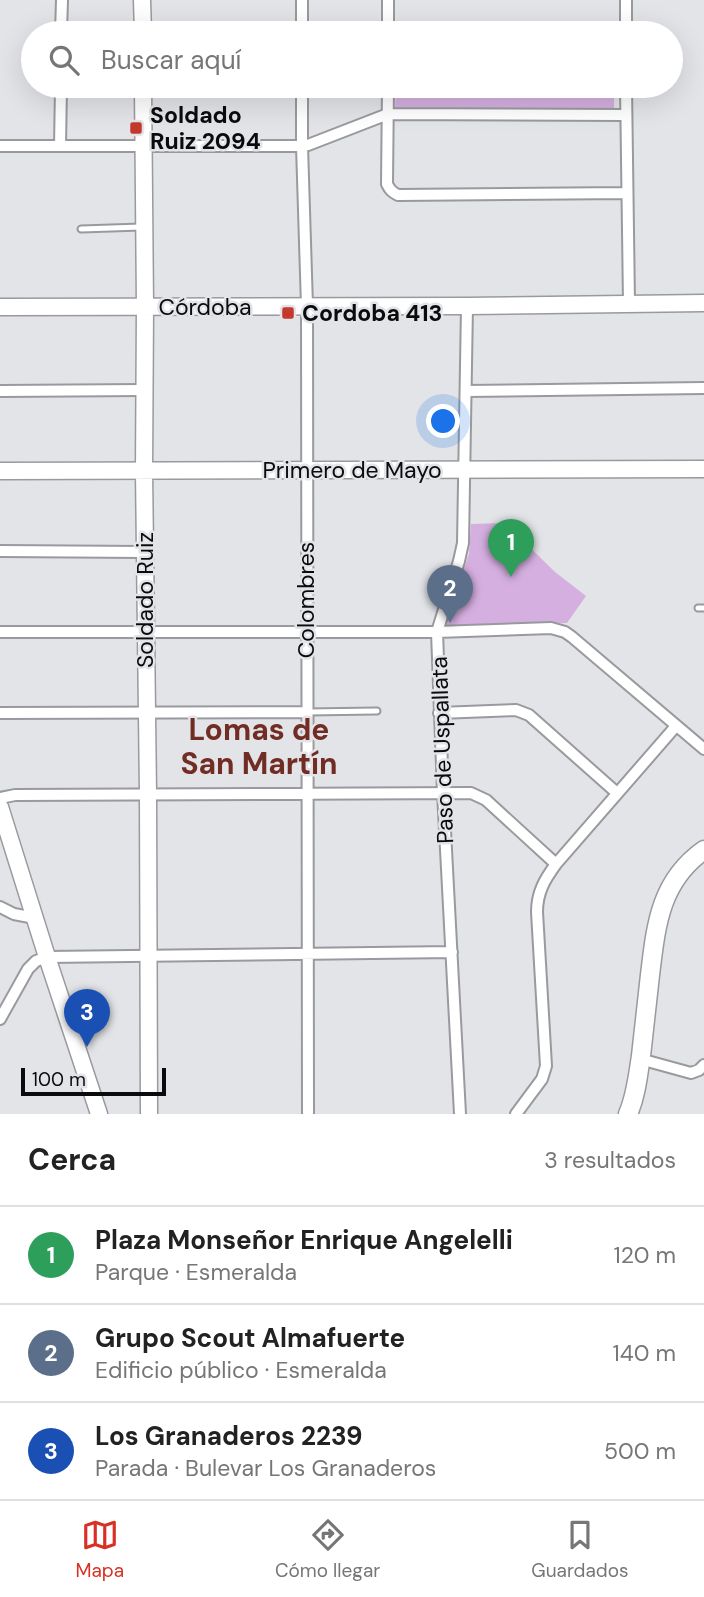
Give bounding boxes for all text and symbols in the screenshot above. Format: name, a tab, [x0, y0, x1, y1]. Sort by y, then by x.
search box	[21, 21, 683, 98]
icon: search	[45, 41, 83, 79]
text: Buscar aquí	[101, 43, 241, 77]
place label: Soldado Ruiz 2094	[150, 100, 261, 156]
marker: Soldado Ruiz 2094	[128, 120, 144, 136]
street label: Córdoba	[158, 292, 252, 322]
place label: Cordoba 413	[302, 298, 442, 328]
marker: Cordoba 413	[280, 305, 296, 321]
your location	[426, 404, 460, 438]
street label: Primero de Mayo	[262, 455, 442, 485]
pin: 1	[488, 519, 534, 577]
street label: Soldado Ruiz	[130, 532, 160, 668]
street label: Colombres	[291, 542, 321, 658]
pin: 2	[427, 565, 473, 623]
street label: Paso de Uspallata	[424, 656, 460, 844]
district label: Lomas de San Martín	[180, 710, 338, 783]
pin: 3	[64, 989, 110, 1047]
scale bar	[21, 1065, 166, 1097]
text: 100 m	[32, 1067, 86, 1092]
text: Cerca	[28, 1140, 116, 1179]
text: 3 resultados	[544, 1145, 676, 1175]
text: Plaza Monseñor Enrique Angelelli	[95, 1223, 513, 1257]
text: 1	[47, 1240, 55, 1270]
text: 120 m	[613, 1240, 676, 1270]
text: Parque · Esmeralda	[95, 1257, 297, 1287]
text: Grupo Scout Almafuerte	[95, 1321, 405, 1355]
text: 2	[44, 1338, 58, 1368]
text: 140 m	[613, 1338, 676, 1368]
text: Edificio público · Esmeralda	[95, 1355, 387, 1385]
text: Los Granaderos 2239	[95, 1419, 363, 1453]
text: 3	[44, 1436, 58, 1466]
text: 500 m	[604, 1436, 676, 1466]
text: Parada · Bulevar Los Granaderos	[95, 1453, 436, 1483]
tab: Mapa	[75, 1516, 124, 1583]
tab: Cómo llegar	[275, 1516, 380, 1583]
tab: Guardados	[531, 1516, 629, 1583]

